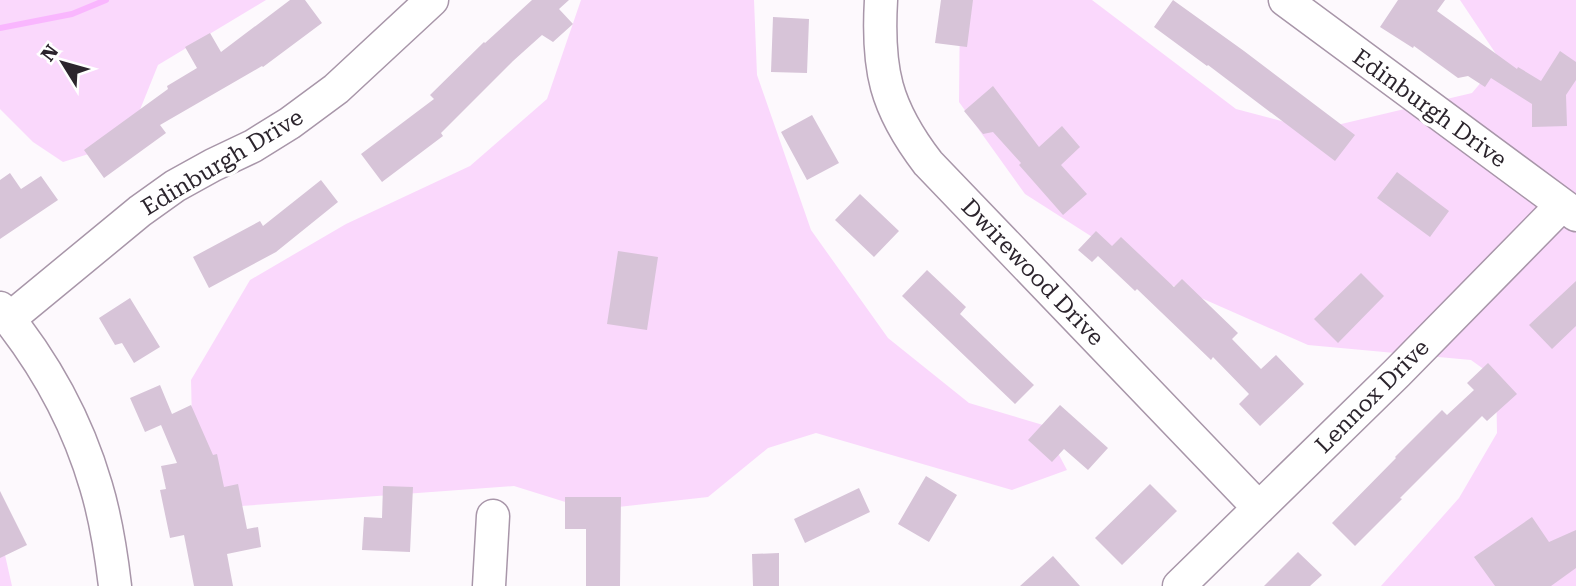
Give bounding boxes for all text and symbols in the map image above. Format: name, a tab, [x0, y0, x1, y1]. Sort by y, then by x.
north arrow	[28, 28, 98, 98]
text: N	[36, 40, 64, 66]
street label: Edinburgh Drive	[1348, 44, 1512, 173]
street label: Edinburgh Drive	[137, 104, 308, 221]
street label: Dwirewood Drive	[956, 193, 1109, 351]
street label: Lennox Drive	[1310, 334, 1435, 459]

